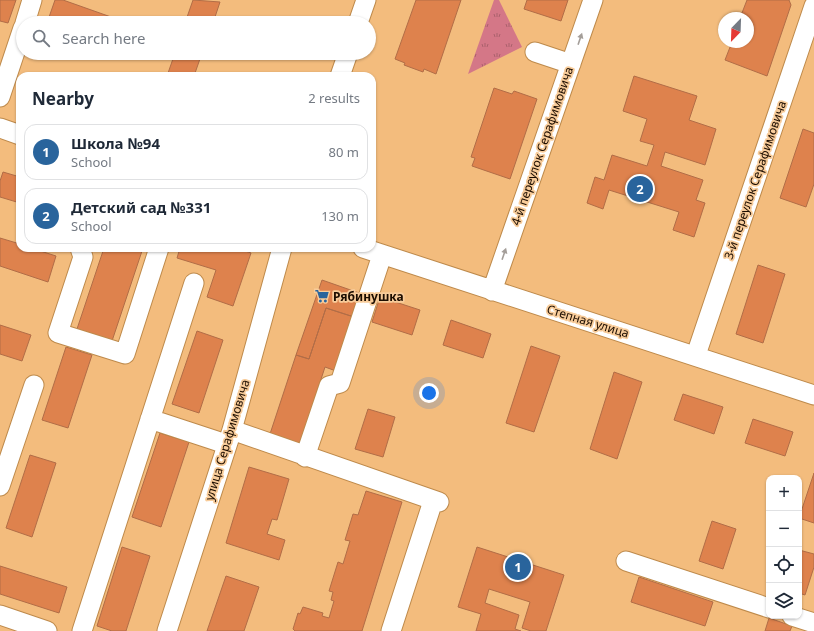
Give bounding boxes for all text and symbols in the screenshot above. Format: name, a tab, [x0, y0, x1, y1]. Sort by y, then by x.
north arrow	[718, 12, 754, 48]
search box	[16, 16, 376, 60]
icon: search	[30, 27, 52, 49]
text: Search here	[62, 28, 145, 48]
one-way arrow	[577, 33, 583, 45]
street label: 4-й переулок Серафимовича	[507, 64, 577, 228]
text: Nearby	[32, 87, 94, 110]
text: 2 results	[308, 89, 360, 107]
street label: 3-й переулок Серафимовича	[720, 98, 790, 262]
text: Школа №94	[71, 133, 160, 153]
text: 1	[42, 143, 50, 161]
text: 80 m	[329, 143, 359, 161]
text: School	[71, 153, 112, 171]
pin: 2	[627, 174, 653, 204]
text: Детский сад №331	[71, 197, 211, 217]
text: 2	[42, 207, 50, 225]
text: 130 m	[321, 207, 359, 225]
text: School	[71, 217, 112, 235]
one-way arrow	[502, 248, 508, 260]
supermarket icon: Рябинушка	[314, 288, 330, 304]
place label: Рябинушка	[333, 288, 404, 305]
street label: Степная улица	[545, 300, 631, 342]
street label: улица Серафимовича	[200, 377, 254, 503]
your location	[419, 383, 439, 403]
map controls	[766, 475, 802, 619]
button: +	[766, 475, 802, 511]
button: −	[766, 511, 802, 547]
button: locate	[766, 547, 802, 583]
pin: 1	[505, 552, 531, 582]
button: layers	[766, 583, 802, 619]

